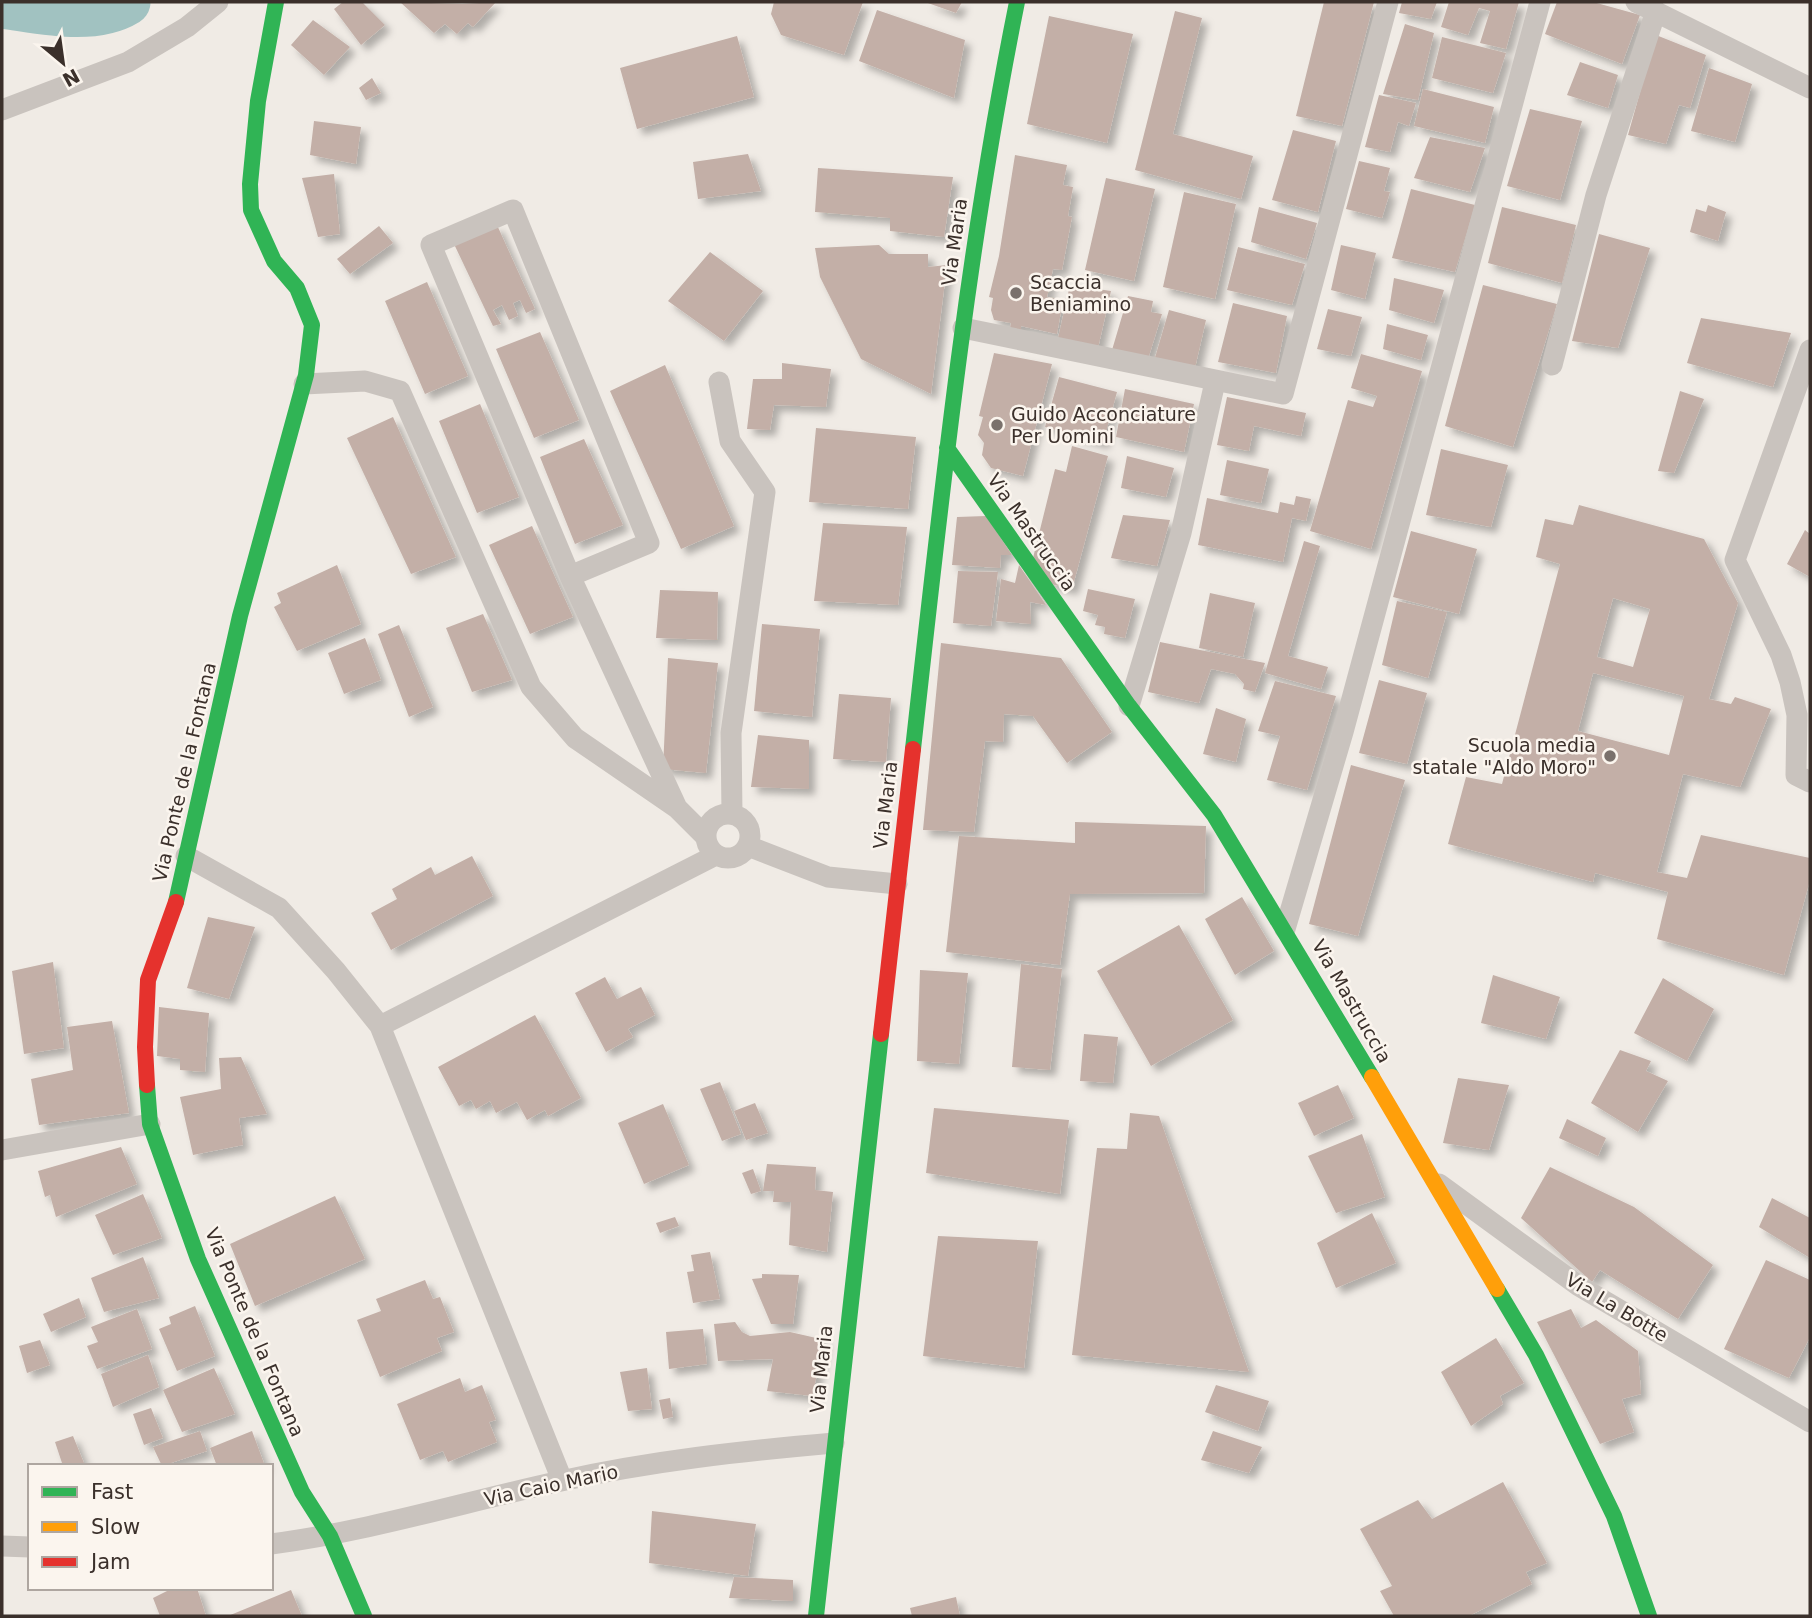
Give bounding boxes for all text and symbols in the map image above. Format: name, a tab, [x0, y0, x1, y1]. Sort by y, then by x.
north arrow	[28, 28, 98, 98]
text: N	[59, 64, 84, 91]
street label: Via Maria	[937, 197, 971, 287]
place label: Scaccia Beniamino	[1030, 271, 1131, 315]
marker: Scaccia Beniamino	[1008, 285, 1024, 301]
place label: Guido Acconciature Per Uomini	[1011, 403, 1196, 447]
marker: Guido Acconciature Per Uomini	[989, 417, 1005, 433]
street label: Via Mastruccia	[983, 469, 1081, 595]
street label: Via Ponte de la Fontana	[148, 660, 220, 884]
place label: Scuola media statale "Aldo Moro"	[1412, 734, 1596, 778]
marker: Scuola media statale "Aldo Moro"	[1602, 748, 1618, 764]
street label: Via Maria	[869, 760, 901, 850]
street label: Via Mastruccia	[1308, 935, 1396, 1067]
street label: Via Ponte de la Fontana	[201, 1224, 309, 1440]
street label: Via La Botte	[1562, 1268, 1672, 1346]
street label: Via Maria	[805, 1324, 837, 1414]
street label: Via Caio Mario	[482, 1460, 620, 1510]
legend	[28, 1464, 273, 1590]
text: Fast	[91, 1480, 133, 1504]
text: Slow	[91, 1515, 140, 1539]
text: Jam	[89, 1550, 131, 1574]

